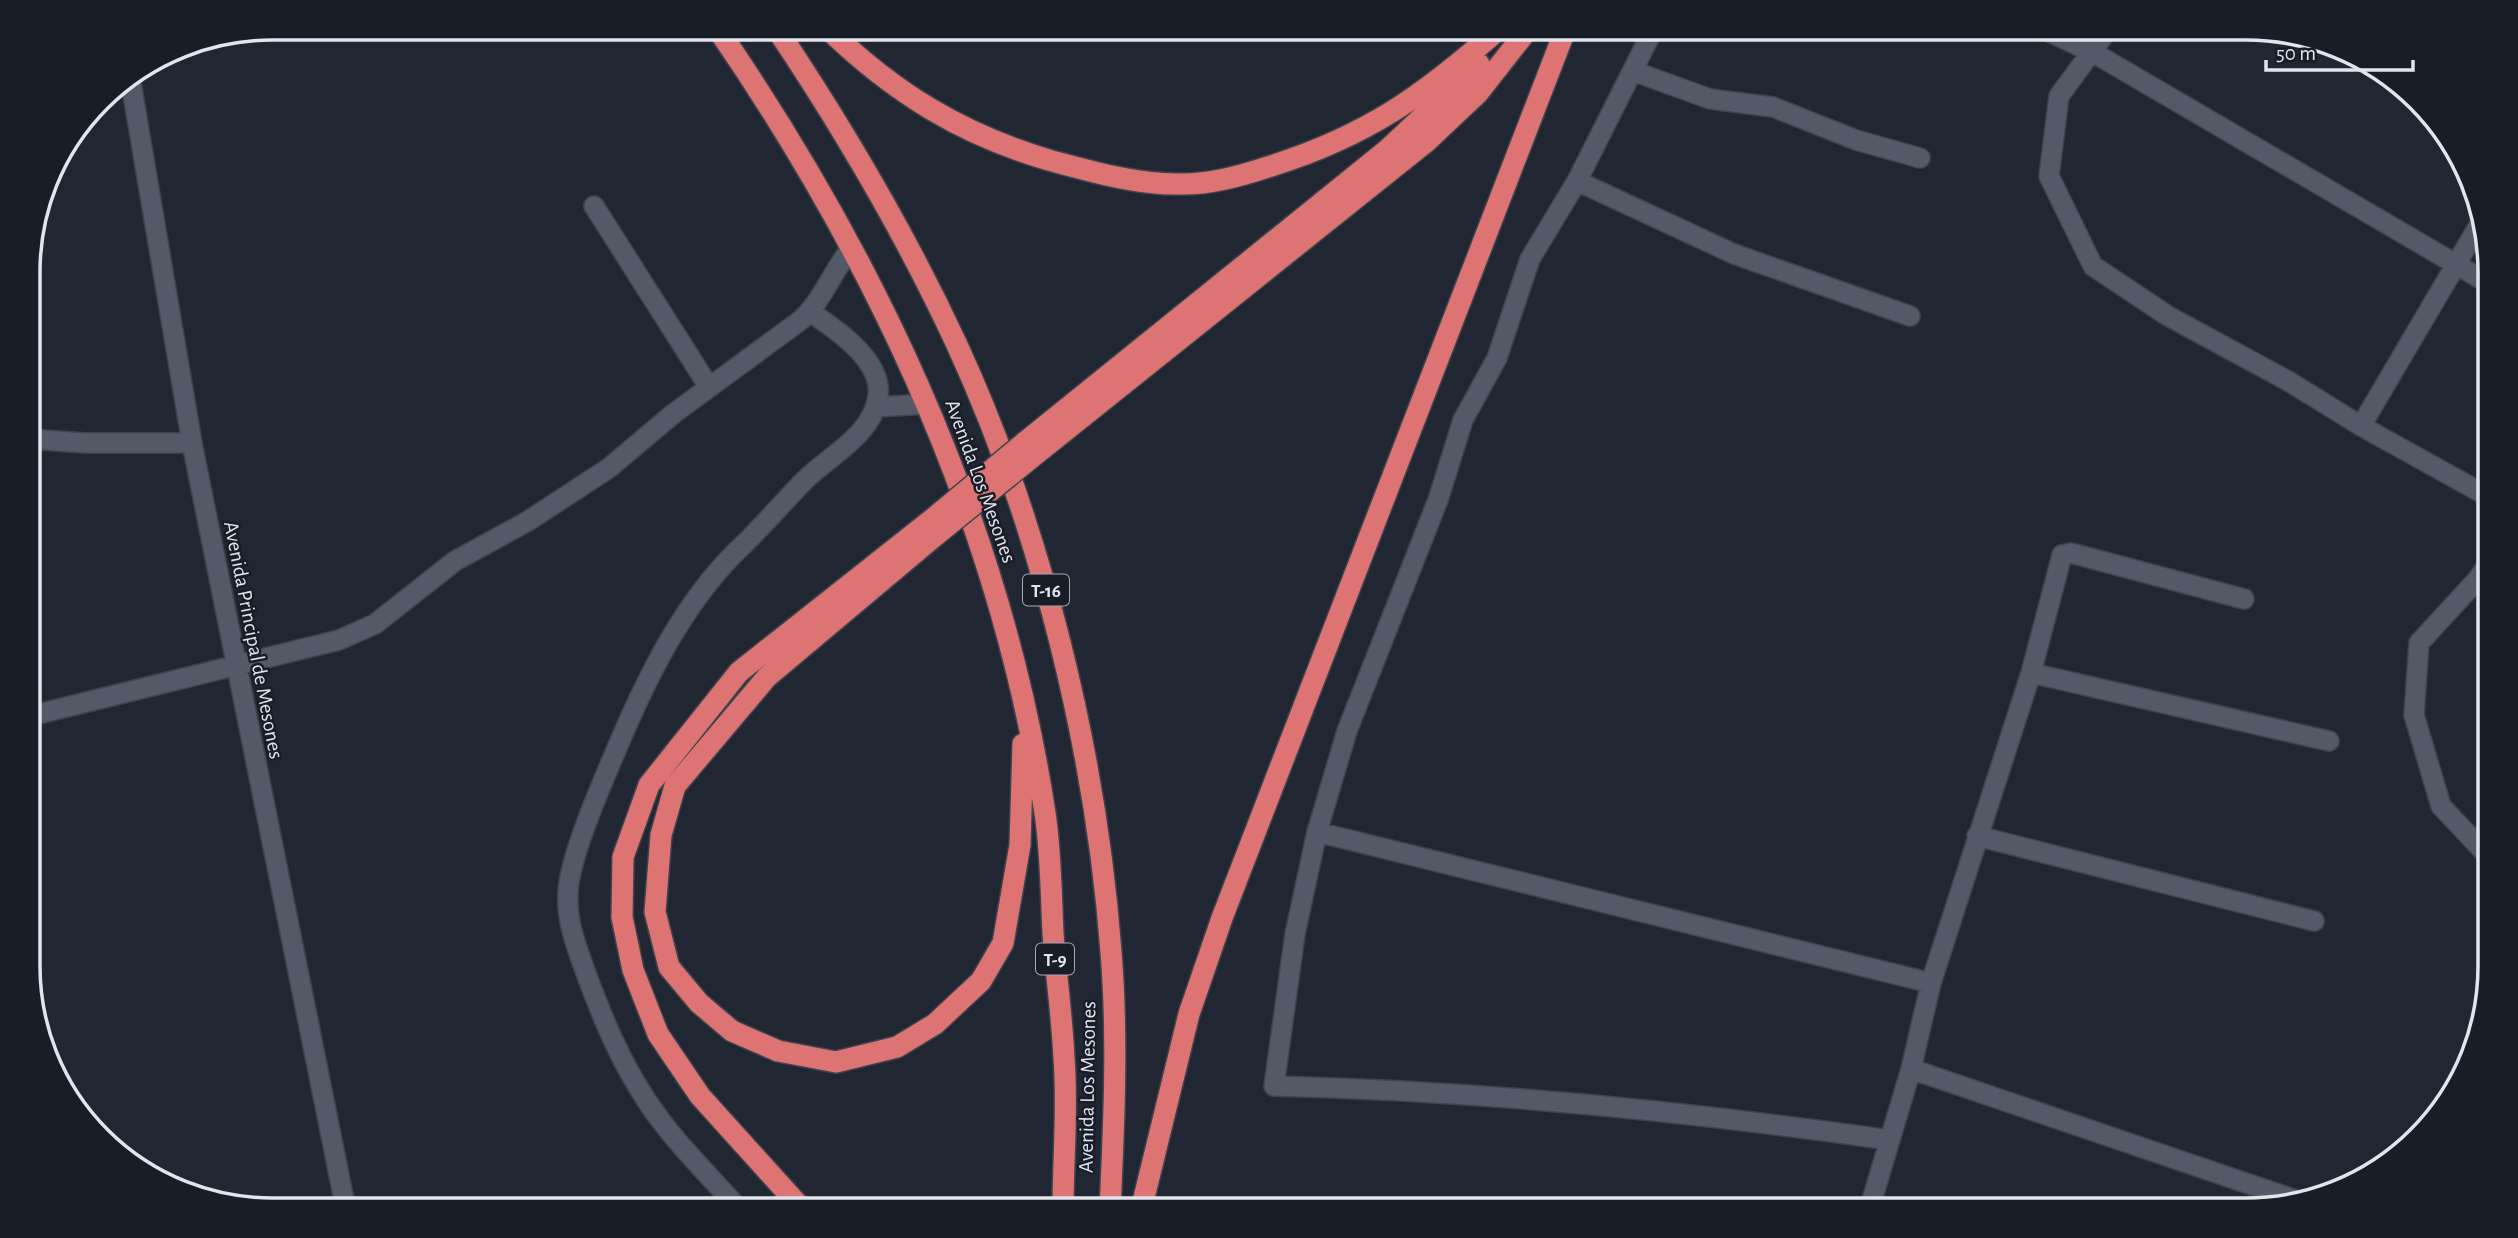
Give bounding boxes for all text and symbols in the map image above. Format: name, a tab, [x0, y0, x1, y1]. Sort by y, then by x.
scale bar	[2266, 28, 2413, 72]
text: 50 m	[2276, 43, 2316, 64]
street label: Avenida Los Mesones	[941, 397, 1020, 566]
street label: Avenida Principal de Mesones	[220, 520, 287, 761]
road number: T-16	[1023, 575, 1069, 606]
road number: T-9	[1036, 944, 1074, 974]
street label: Avenida Los Mesones	[1076, 1001, 1099, 1173]

